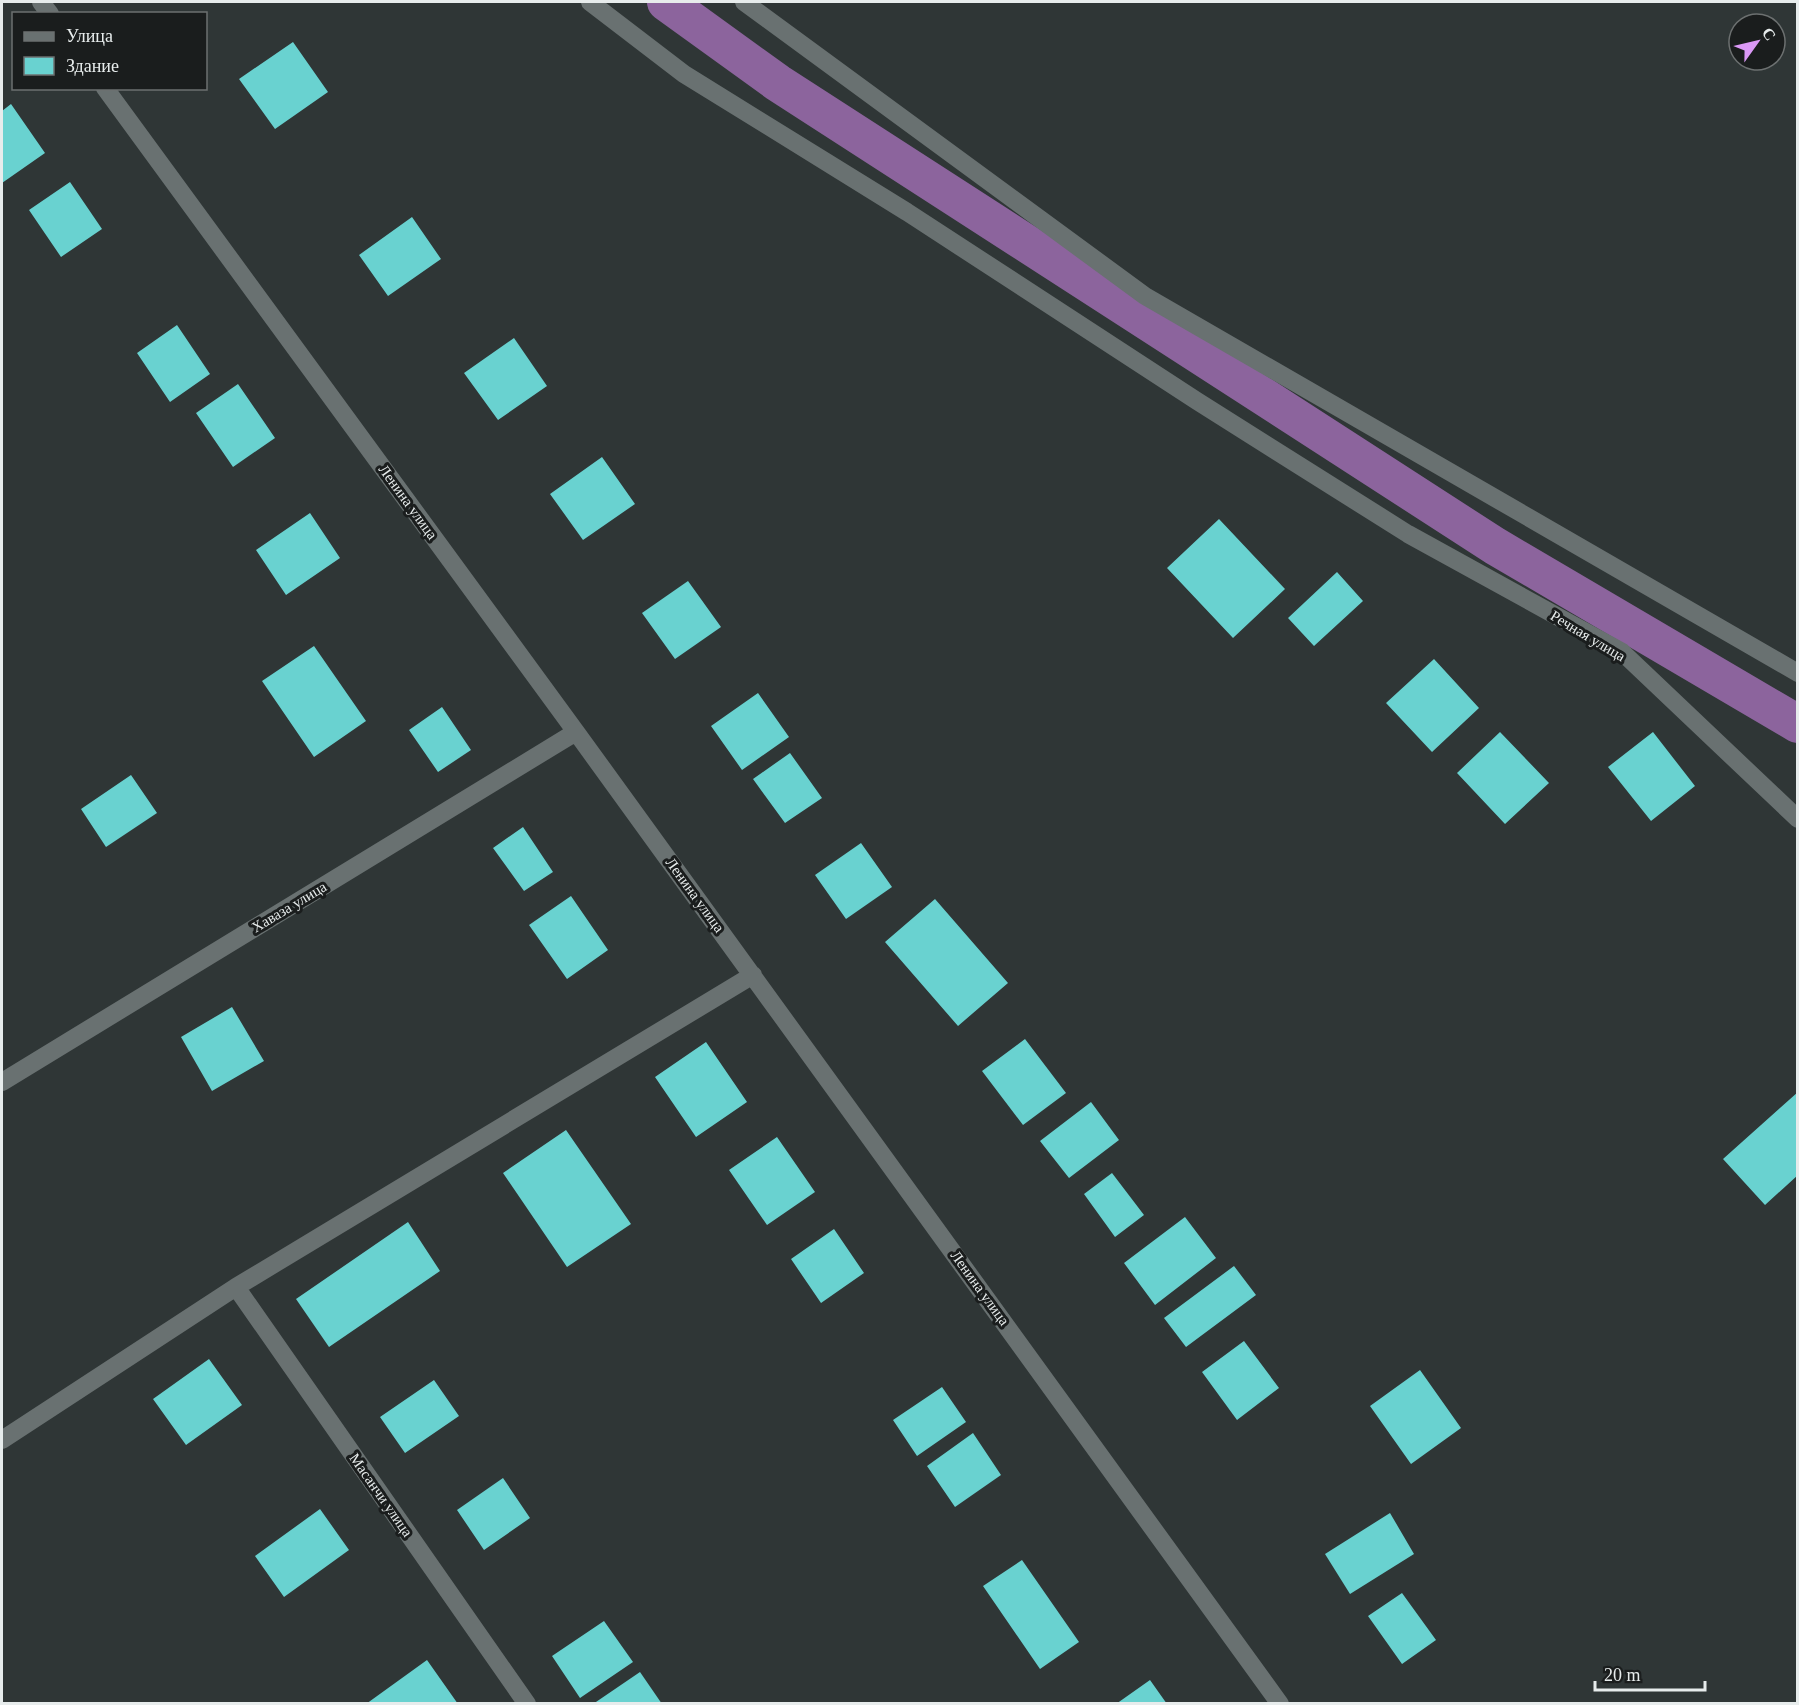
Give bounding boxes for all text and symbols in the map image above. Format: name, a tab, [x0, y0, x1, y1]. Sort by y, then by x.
legend	[12, 12, 207, 90]
north arrow	[1727, 12, 1787, 72]
text: С	[1759, 24, 1779, 43]
text: Улица	[66, 26, 113, 46]
text: Здание	[66, 56, 119, 76]
street label: Ленина улица	[376, 462, 441, 543]
street label: Речная улица	[1548, 607, 1629, 665]
street label: Ленина улица	[663, 855, 728, 936]
street label: Хаваза улица	[249, 878, 330, 936]
street label: Ленина улица	[948, 1248, 1013, 1329]
street label: Масанчи улица	[346, 1450, 416, 1540]
scale bar	[1595, 1654, 1704, 1692]
text: 20 m	[1604, 1665, 1641, 1685]

